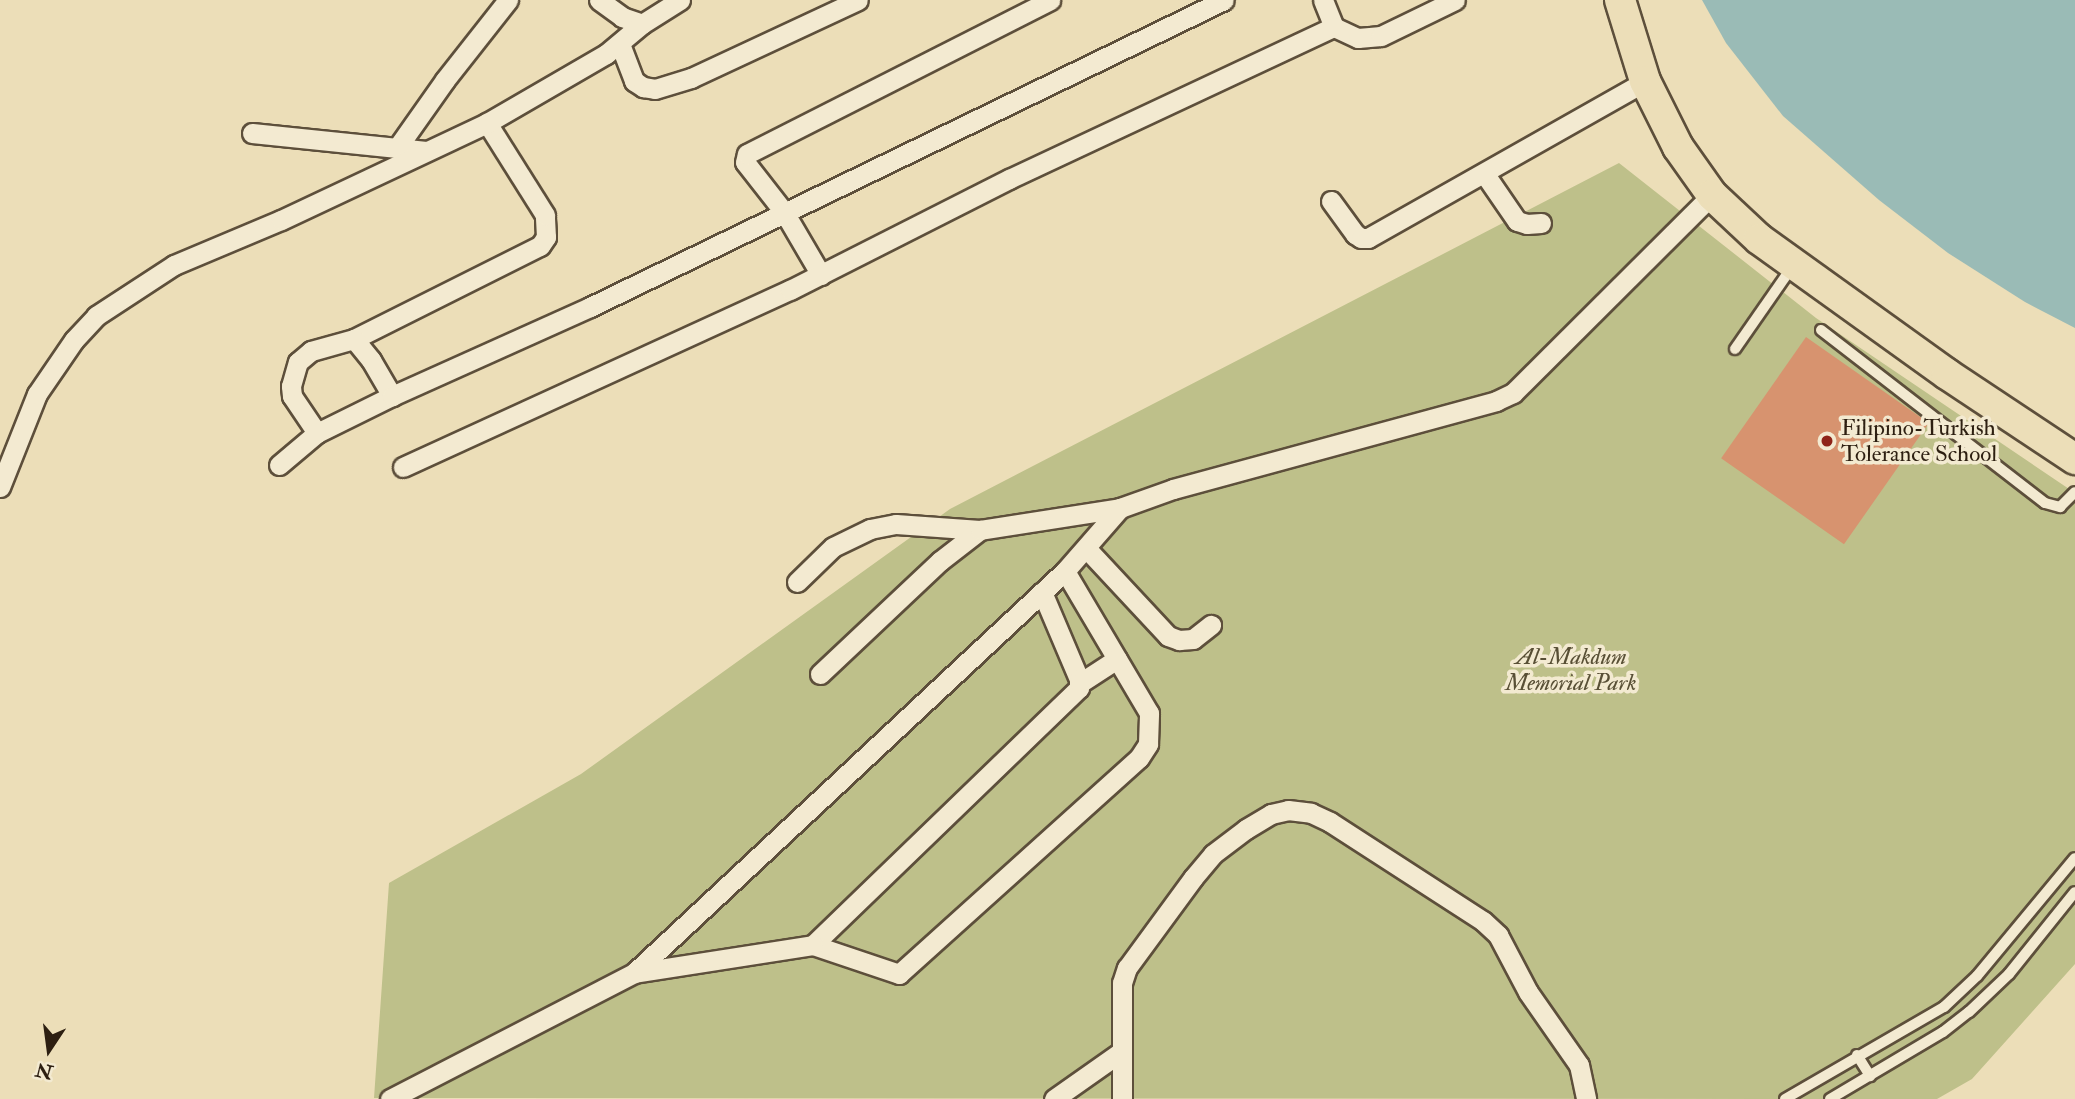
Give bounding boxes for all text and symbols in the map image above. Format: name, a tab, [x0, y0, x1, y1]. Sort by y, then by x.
place label: Filipino-Turkish Tolerance School	[1841, 414, 1997, 468]
marker: Filipino-Turkish Tolerance School	[1819, 433, 1835, 449]
park label: Al-Makdum Memorial Park	[1505, 643, 1637, 697]
north arrow	[14, 1015, 84, 1085]
text: N	[33, 1057, 55, 1084]

